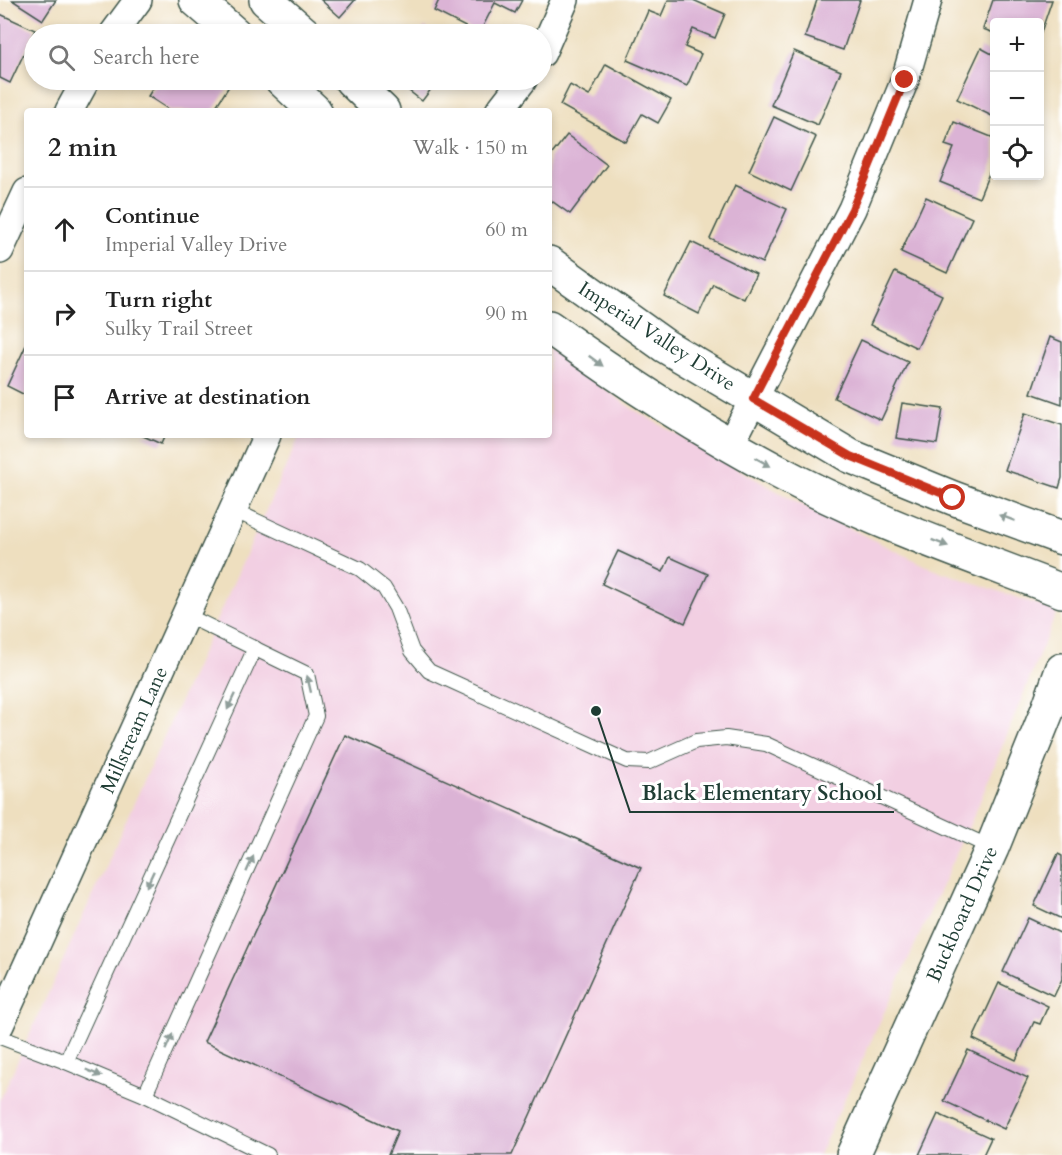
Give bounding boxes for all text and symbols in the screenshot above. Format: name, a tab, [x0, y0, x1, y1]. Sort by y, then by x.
map controls	[990, 18, 1044, 180]
button: +	[990, 18, 1044, 72]
search box	[24, 24, 552, 90]
icon: search	[45, 41, 78, 74]
text: Search here	[93, 42, 200, 72]
route end	[891, 66, 917, 92]
button: −	[990, 72, 1044, 126]
button: locate	[990, 126, 1044, 180]
text: 2 min	[48, 130, 117, 165]
text: Walk · 150 m	[413, 134, 528, 161]
text: Continue	[105, 201, 200, 231]
icon: ahead	[48, 213, 81, 246]
text: 60 m	[485, 216, 528, 243]
text: Imperial Valley Drive	[105, 231, 287, 258]
street label: Imperial Valley Drive	[573, 275, 741, 397]
text: Turn right	[105, 285, 212, 315]
icon: right	[48, 297, 81, 330]
text: 90 m	[485, 300, 528, 327]
text: Sulky Trail Street	[105, 315, 253, 342]
one-way arrow	[588, 355, 604, 367]
icon: arrive	[48, 381, 81, 414]
text: Arrive at destination	[105, 382, 310, 412]
one-way arrow	[754, 457, 771, 467]
route start	[939, 484, 965, 510]
one-way arrow	[998, 513, 1016, 522]
one-way arrow	[931, 539, 949, 548]
street label: Millstream Lane	[94, 662, 174, 798]
one-way arrow	[304, 674, 313, 693]
one-way arrow	[226, 693, 236, 711]
callout: Black Elementary School	[630, 773, 894, 812]
text: Black Elementary School	[642, 779, 882, 808]
street label: Buckboard Drive	[920, 842, 1004, 986]
one-way arrow	[245, 855, 254, 872]
one-way arrow	[145, 870, 155, 888]
one-way arrow	[165, 1033, 174, 1050]
one-way arrow	[85, 1068, 103, 1078]

